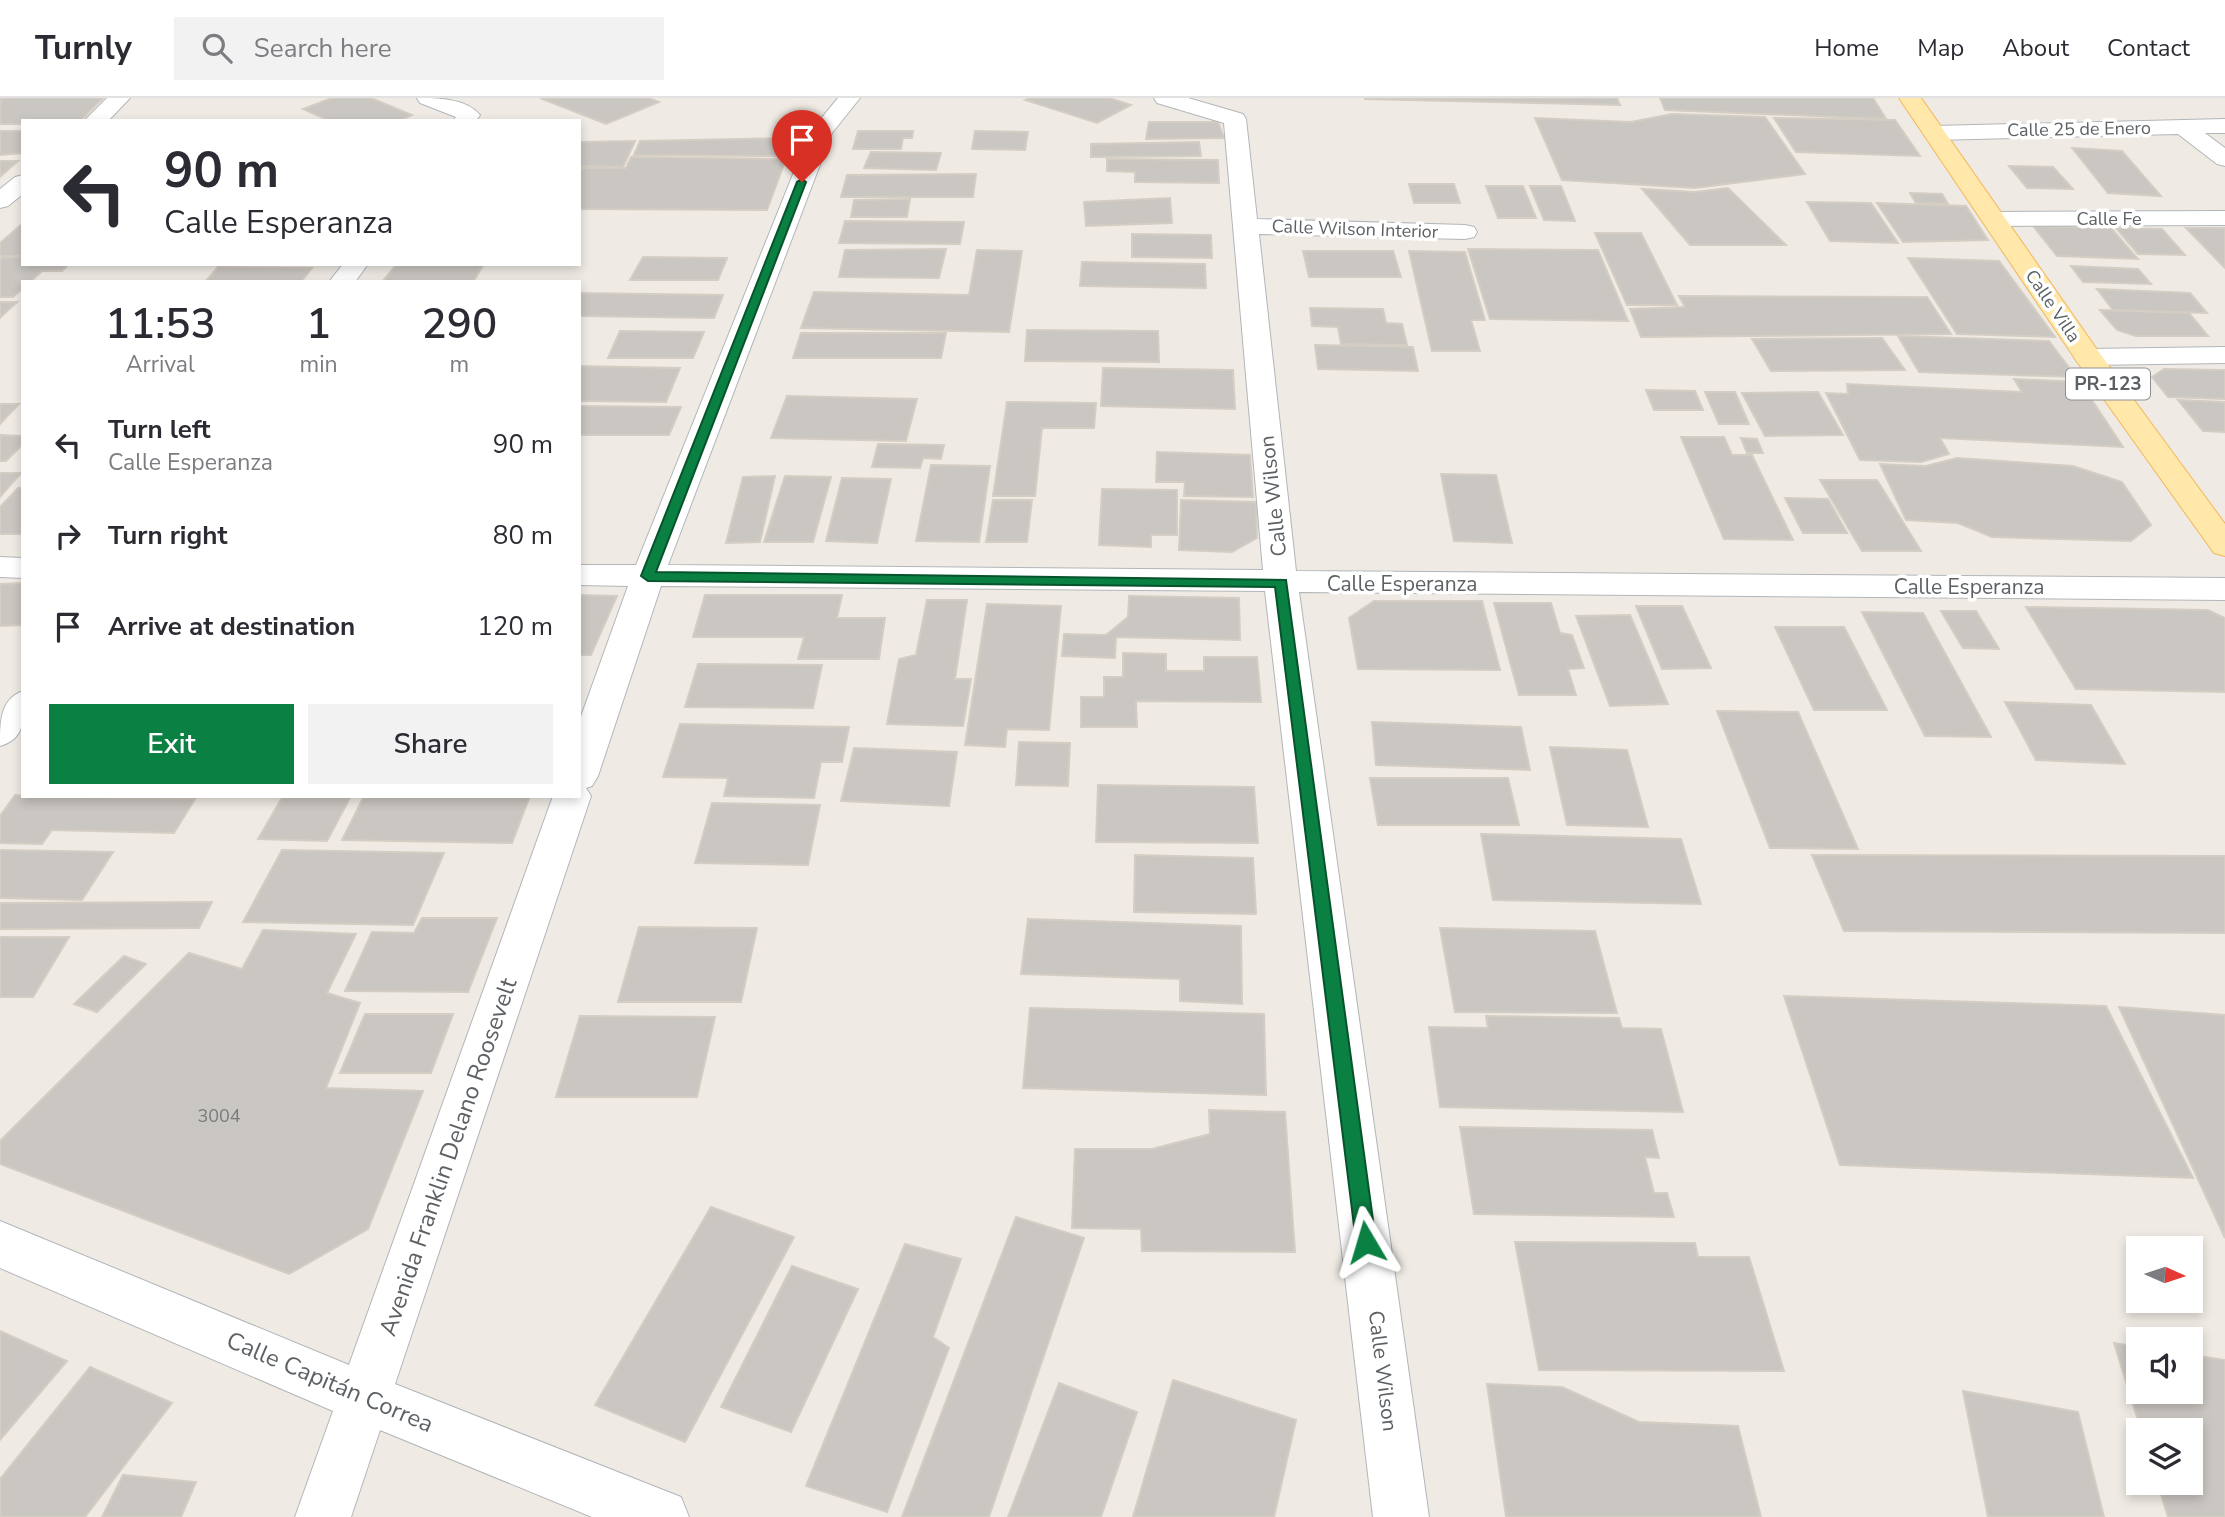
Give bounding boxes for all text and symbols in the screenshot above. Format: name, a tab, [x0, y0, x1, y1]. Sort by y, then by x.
search box	[174, 17, 664, 80]
text: Turnly	[35, 26, 132, 71]
icon: search	[198, 29, 236, 67]
text: Search here	[254, 31, 392, 66]
text: Home	[1814, 32, 1879, 64]
text: Map	[1917, 32, 1964, 64]
text: About	[2002, 32, 2069, 64]
text: Contact	[2107, 32, 2190, 64]
pin	[772, 110, 832, 182]
street label: Calle 25 de Enero	[2007, 116, 2151, 142]
icon: arrive	[783, 121, 821, 159]
text: 90 m	[164, 137, 279, 204]
icon: left	[49, 147, 140, 238]
text: Calle Esperanza	[164, 201, 394, 244]
street label: Calle Fe	[2076, 207, 2142, 231]
street label: Calle Wilson Interior	[1271, 214, 1439, 244]
street label: Calle Villa	[2020, 265, 2086, 347]
text: 11:53	[105, 296, 216, 353]
text: 1	[306, 296, 331, 353]
text: 290	[421, 296, 497, 353]
text: Arrival	[126, 349, 195, 380]
text: min	[300, 349, 338, 380]
text: m	[449, 349, 469, 380]
road number: PR-123	[2066, 368, 2150, 400]
text: Turn left	[108, 412, 211, 447]
icon: left	[49, 426, 87, 464]
text: 90 m	[493, 427, 553, 462]
street label: Calle Wilson	[1253, 434, 1293, 558]
text: Calle Esperanza	[108, 447, 273, 478]
icon: right	[49, 517, 87, 555]
text: Turn right	[108, 518, 227, 553]
text: 80 m	[493, 518, 553, 553]
street label: Calle Esperanza	[1327, 570, 1477, 598]
street label: Calle Esperanza	[1894, 573, 2044, 601]
icon: arrive	[49, 608, 87, 646]
text: Arrive at destination	[108, 609, 355, 644]
text: 120 m	[477, 609, 553, 644]
button: Exit	[49, 704, 294, 784]
button: Share	[308, 704, 553, 784]
street label: Avenida Franklin Delano Roosevelt	[372, 973, 525, 1340]
house number: 3004	[197, 1104, 241, 1128]
position arrow	[1329, 1205, 1403, 1279]
north arrow	[2126, 1236, 2203, 1312]
map controls	[2126, 1236, 2203, 1495]
street label: Calle Wilson	[1362, 1309, 1404, 1433]
street label: Calle Capitán Correa	[222, 1324, 438, 1440]
button: sound	[2126, 1327, 2203, 1404]
button: layers	[2126, 1418, 2203, 1495]

